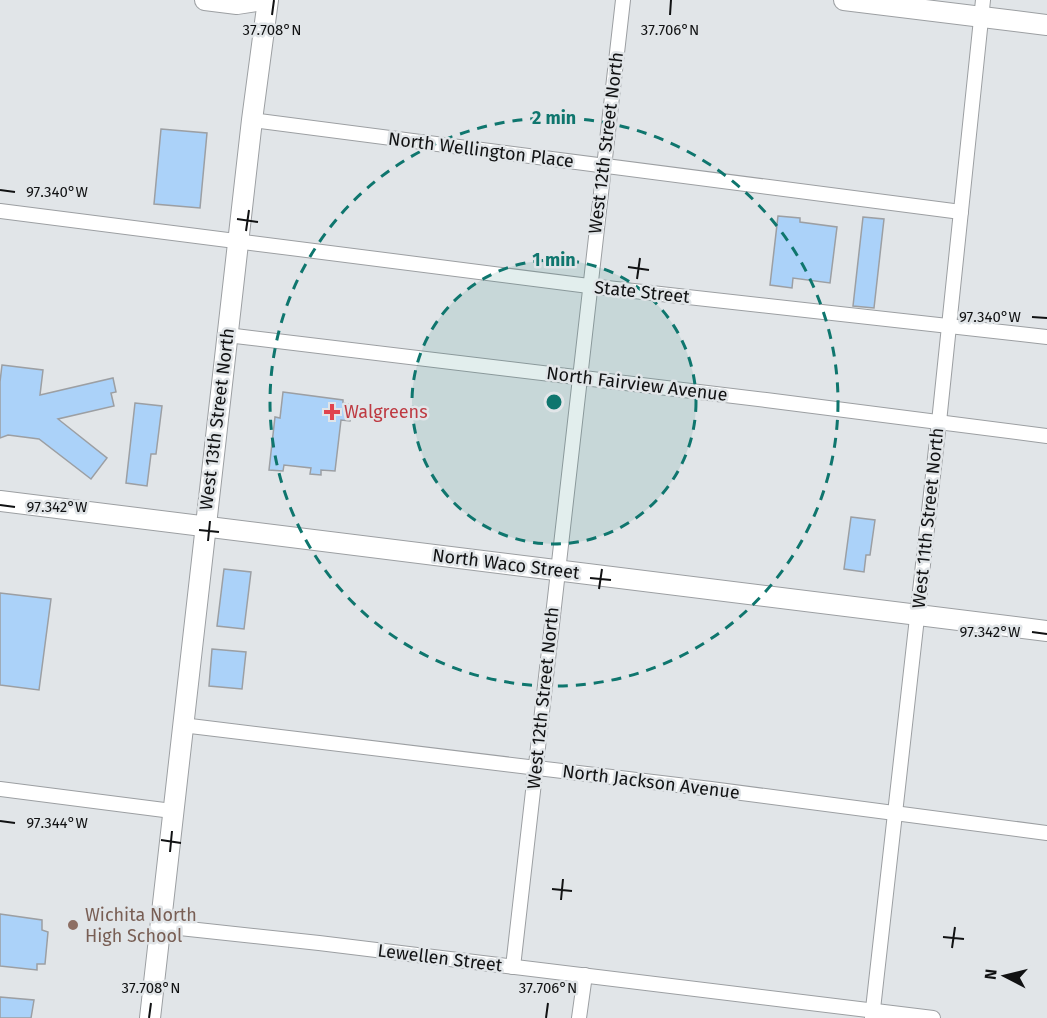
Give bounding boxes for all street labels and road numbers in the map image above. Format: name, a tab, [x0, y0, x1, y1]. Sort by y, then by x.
street label: West 12th Street North	[584, 51, 628, 235]
street label: North Wellington Place	[387, 128, 575, 172]
street label: State Street	[593, 276, 691, 308]
street label: West 13th Street North	[195, 327, 239, 511]
street label: North Fairview Avenue	[545, 362, 729, 406]
street label: West 11th Street North	[908, 426, 948, 610]
street label: North Waco Street	[431, 544, 581, 584]
street label: West 12th Street North	[522, 606, 564, 790]
street label: North Jackson Avenue	[561, 760, 741, 804]
street label: Lewellen Street	[376, 939, 504, 977]

